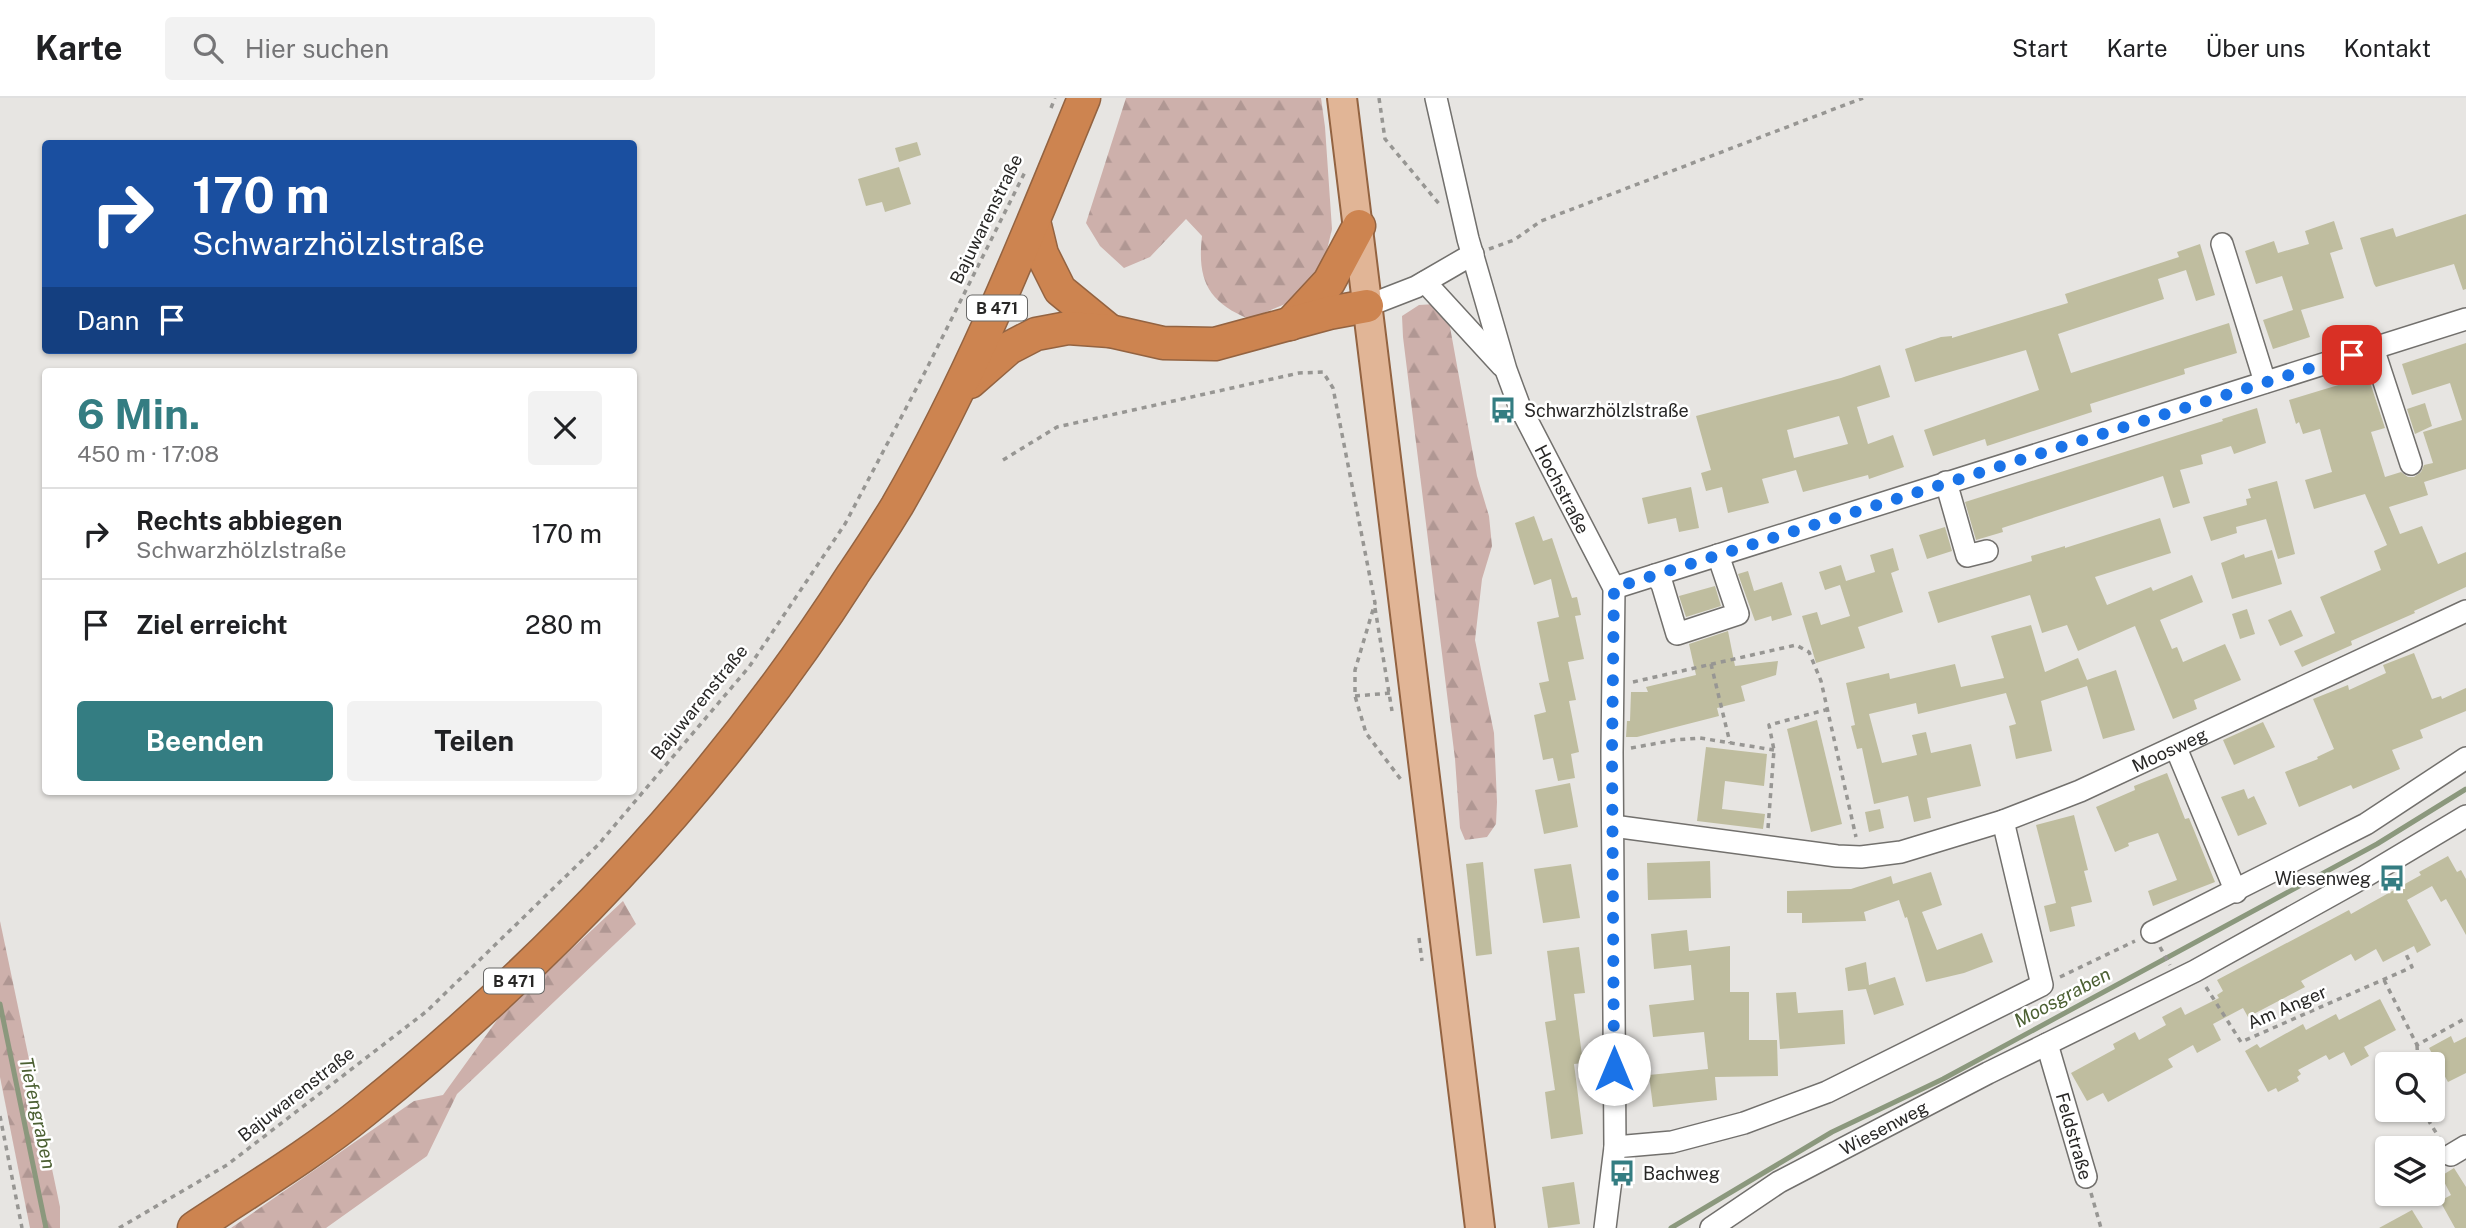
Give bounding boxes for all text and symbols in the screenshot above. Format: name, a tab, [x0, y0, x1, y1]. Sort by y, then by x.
search box	[165, 17, 655, 80]
text: Karte	[35, 29, 123, 67]
icon: search	[189, 29, 227, 67]
text: Hier suchen	[245, 33, 389, 64]
text: Start	[2012, 34, 2068, 62]
text: Karte	[2106, 34, 2168, 62]
text: Über uns	[2206, 34, 2305, 62]
text: Kontakt	[2343, 34, 2431, 62]
street label: Bajuwarenstraße	[945, 151, 1027, 287]
text: 170 m	[192, 166, 330, 224]
icon: right	[77, 168, 168, 259]
text: Schwarzhölzlstraße	[192, 225, 485, 262]
road number: B 471	[967, 296, 1027, 320]
icon: arrive	[153, 301, 191, 339]
text: Dann	[77, 305, 139, 336]
pin	[2322, 325, 2382, 385]
icon: arrive	[2333, 336, 2371, 374]
text: 6 Min.	[77, 389, 200, 438]
button: close	[528, 391, 602, 465]
bus stop icon: Schwarzhölzlstraße	[1488, 395, 1518, 425]
place label: Schwarzhölzlstraße	[1524, 400, 1689, 421]
text: 450 m · 17:08	[77, 440, 219, 467]
street label: Hochstraße	[1531, 441, 1594, 537]
text: Rechts abbiegen	[136, 505, 342, 536]
icon: right	[77, 515, 115, 553]
text: 170 m	[532, 518, 602, 549]
text: Schwarzhölzlstraße	[136, 536, 347, 563]
icon: arrive	[77, 606, 115, 644]
text: Ziel erreicht	[136, 609, 288, 640]
text: 280 m	[525, 609, 602, 640]
street label: Bajuwarenstraße	[646, 640, 752, 764]
button: Beenden	[77, 701, 333, 781]
button: Teilen	[347, 701, 602, 781]
street label: Moosweg	[2128, 723, 2210, 776]
bus stop icon: Wiesenweg	[2377, 863, 2407, 893]
place label: Wiesenweg	[2275, 868, 2371, 889]
water label: Moosgraben	[2010, 962, 2114, 1032]
road number: B 471	[484, 968, 544, 994]
street label: Am Anger	[2244, 981, 2330, 1033]
position arrow	[1577, 1032, 1651, 1106]
street label: Bajuwarenstraße	[234, 1042, 358, 1146]
map controls	[2375, 1052, 2445, 1206]
button: search	[2375, 1052, 2445, 1122]
water label: Tiefengraben	[15, 1055, 61, 1171]
street label: Feldstraße	[2052, 1090, 2096, 1182]
street label: Wiesenweg	[1836, 1096, 1931, 1159]
button: layers	[2375, 1136, 2445, 1206]
bus stop icon: Bachweg	[1607, 1158, 1637, 1188]
place label: Bachweg	[1643, 1163, 1720, 1184]

